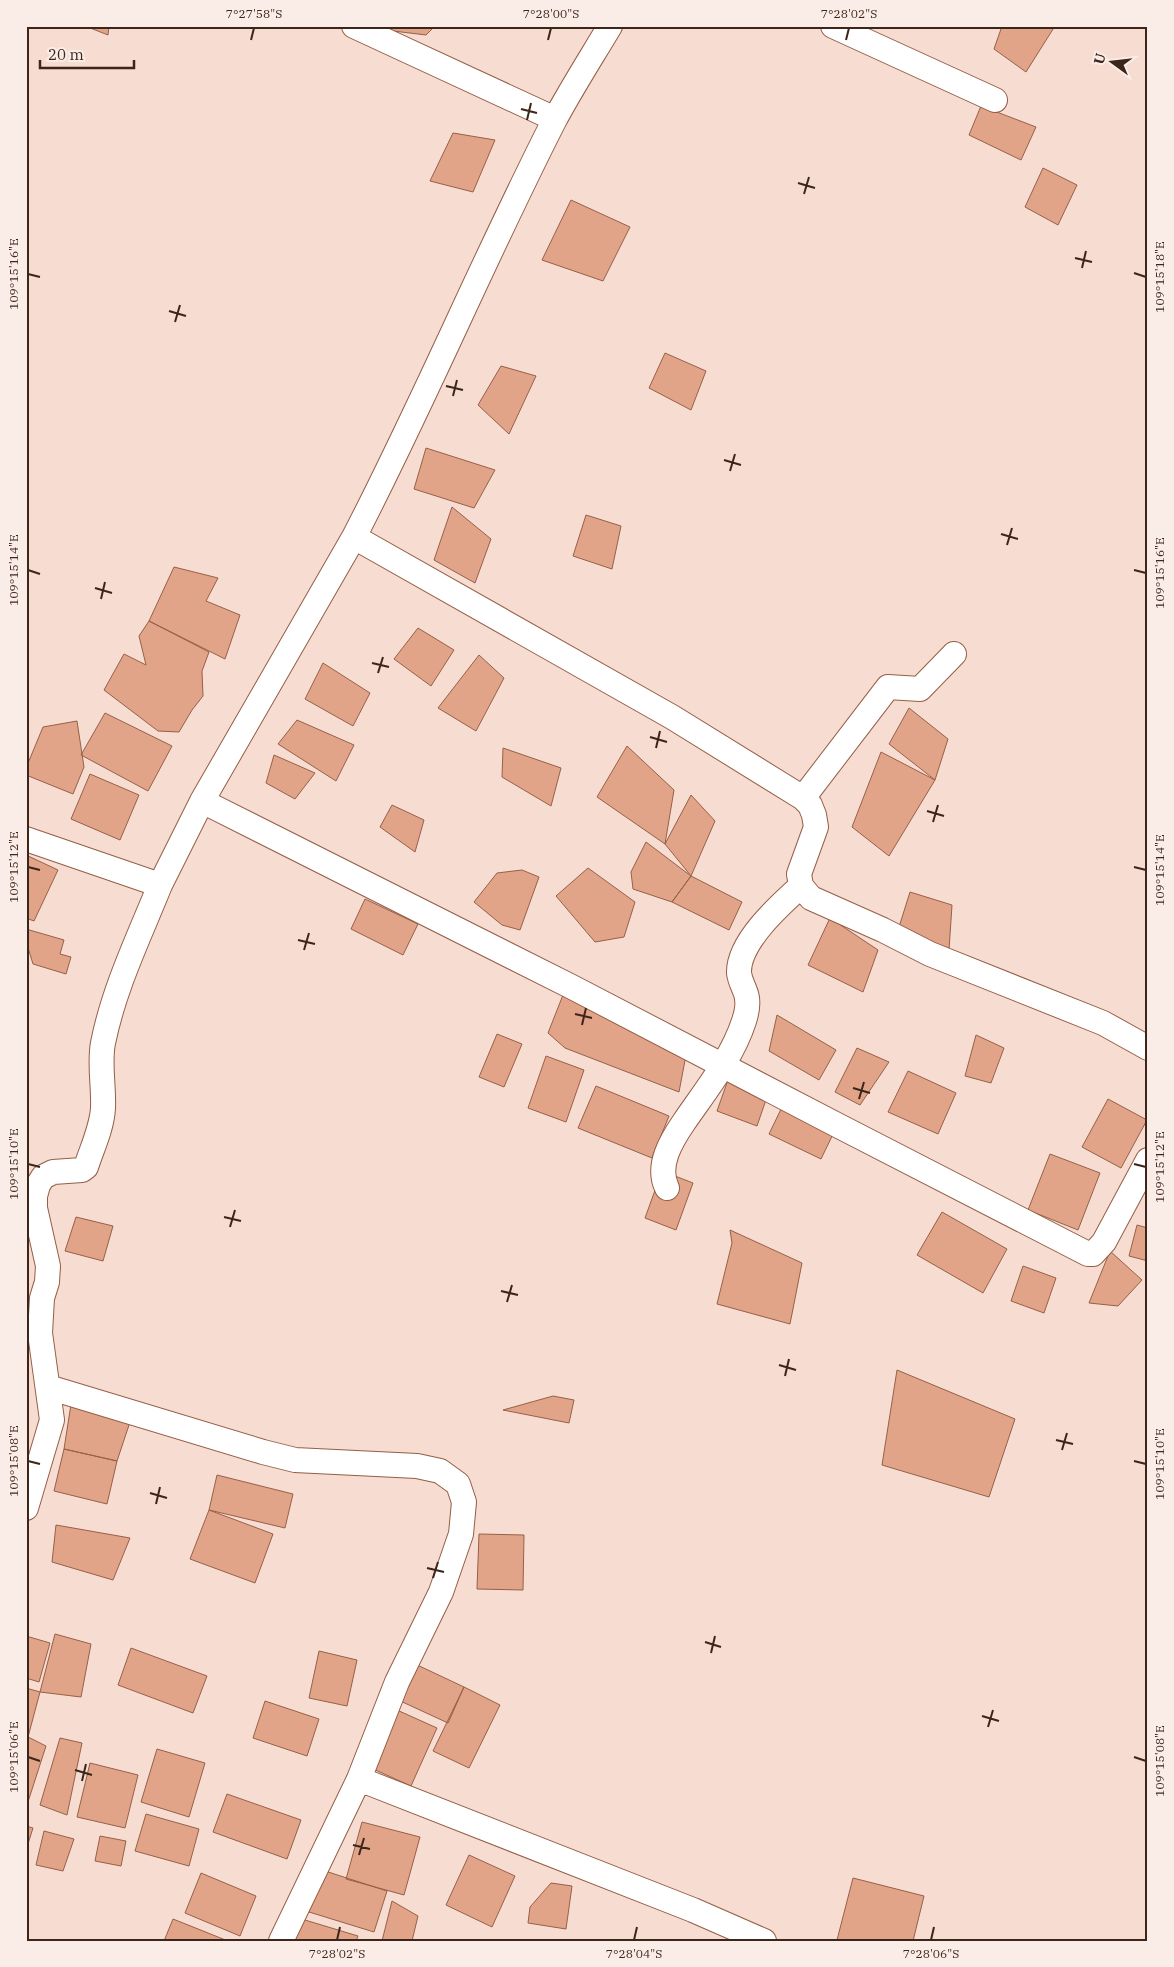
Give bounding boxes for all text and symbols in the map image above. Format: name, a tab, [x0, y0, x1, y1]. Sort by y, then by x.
text: 7°27'58"S	[226, 6, 282, 21]
text: 7°28'00"S	[523, 6, 579, 21]
text: 7°28'02"S	[821, 6, 877, 21]
scale bar	[40, 38, 134, 70]
north arrow	[1086, 38, 1136, 88]
text: 20 m	[48, 45, 84, 64]
text: U	[1089, 51, 1110, 66]
text: 109°15'16"E	[6, 238, 21, 310]
text: 109°15'18"E	[1152, 241, 1167, 313]
text: 109°15'14"E	[6, 534, 21, 606]
text: 109°15'16"E	[1152, 537, 1167, 609]
text: 109°15'12"E	[6, 831, 21, 903]
text: 109°15'14"E	[1152, 834, 1167, 906]
text: 109°15'10"E	[6, 1128, 21, 1200]
text: 109°15'12"E	[1152, 1131, 1167, 1203]
text: 109°15'08"E	[6, 1425, 21, 1497]
text: 109°15'10"E	[1152, 1428, 1167, 1500]
text: 109°15'06"E	[6, 1721, 21, 1793]
text: 109°15'08"E	[1152, 1725, 1167, 1797]
text: 7°28'02"S	[309, 1946, 365, 1961]
text: 7°28'04"S	[606, 1946, 662, 1961]
text: 7°28'06"S	[903, 1946, 959, 1961]

